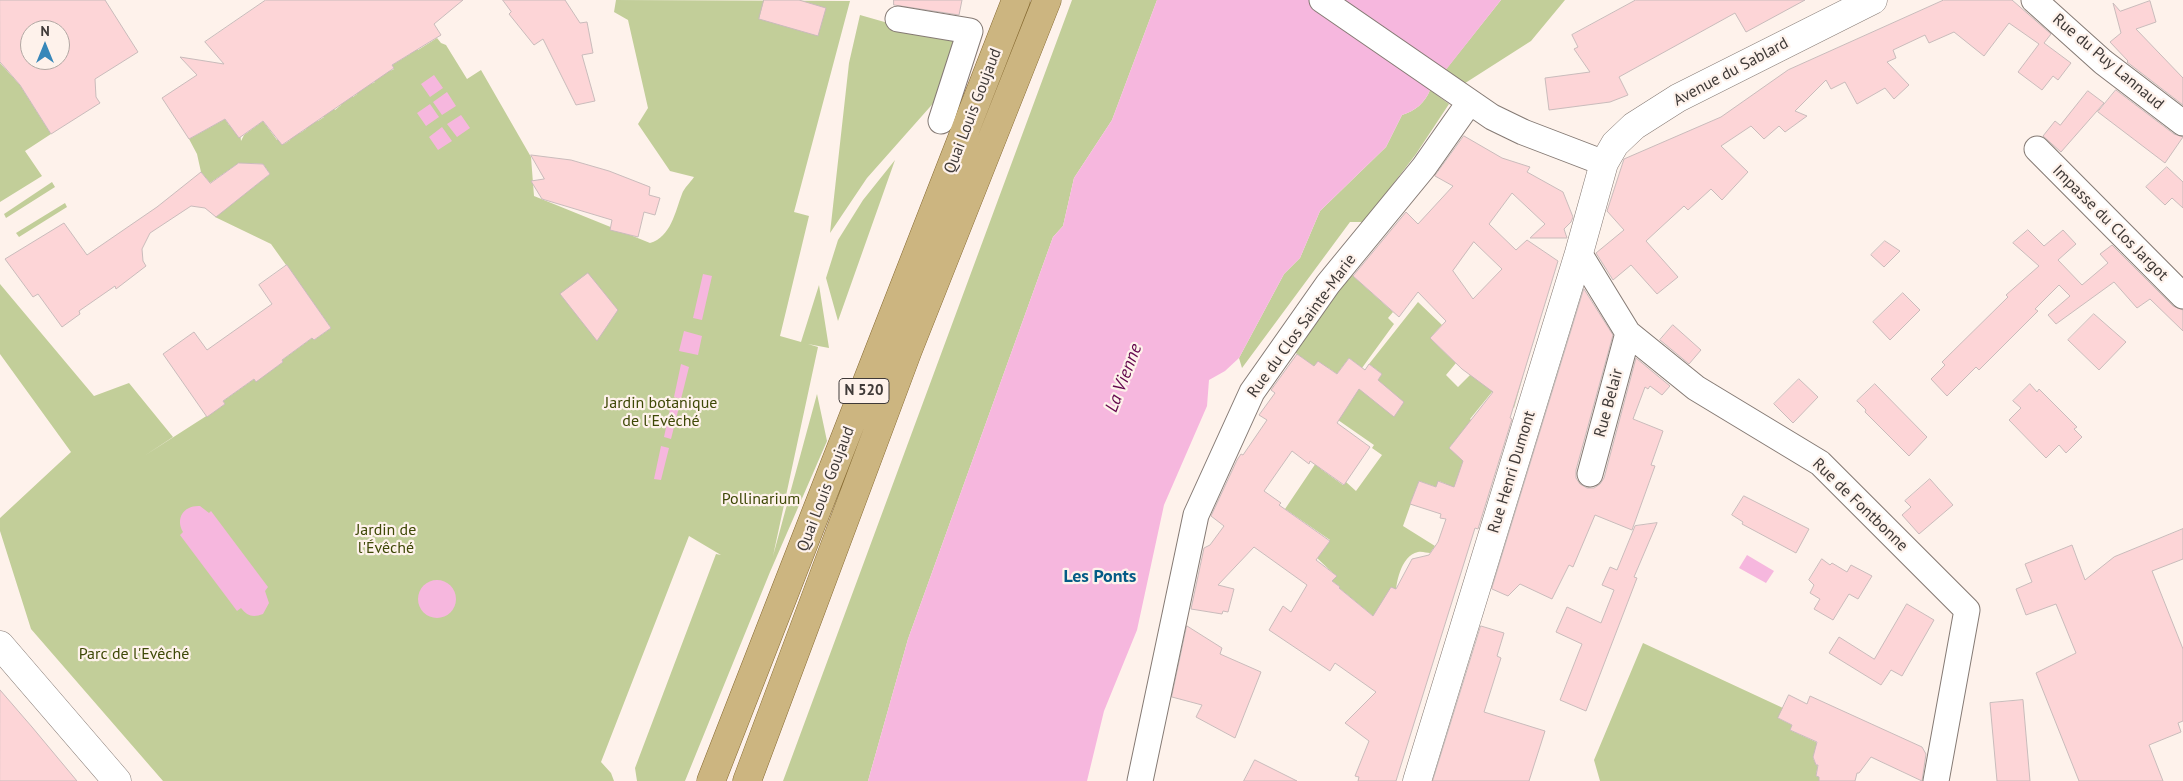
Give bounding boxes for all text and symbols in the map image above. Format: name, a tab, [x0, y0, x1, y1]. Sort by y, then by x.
street label: Rue du Puy Lannaud	[2049, 10, 2167, 114]
north arrow	[20, 20, 70, 70]
text: N	[40, 22, 50, 40]
street label: Avenue du Sablard	[1670, 34, 1792, 110]
street label: Quai Louis Goujaud	[940, 46, 1006, 176]
street label: Impasse du Clos Jargot	[2048, 161, 2172, 285]
street label: Rue du Clos Sainte-Marie	[1244, 251, 1360, 401]
water label: La Vienne	[1101, 341, 1147, 415]
street label: Rue Belair	[1591, 367, 1627, 439]
road number: N 520	[839, 378, 889, 404]
park label: Jardin botanique de l'Evêché	[605, 393, 717, 431]
street label: Rue Henri Dumont	[1484, 409, 1540, 535]
street label: Quai Louis Goujaud	[793, 424, 859, 554]
street label: Rue de Fontbonne	[1808, 455, 1912, 555]
park label: Pollinarium	[722, 489, 800, 509]
park label: Jardin de l'Évêché	[356, 520, 416, 558]
district label: Les Ponts	[1064, 566, 1136, 588]
park label: Parc de l'Evêché	[79, 644, 189, 664]

